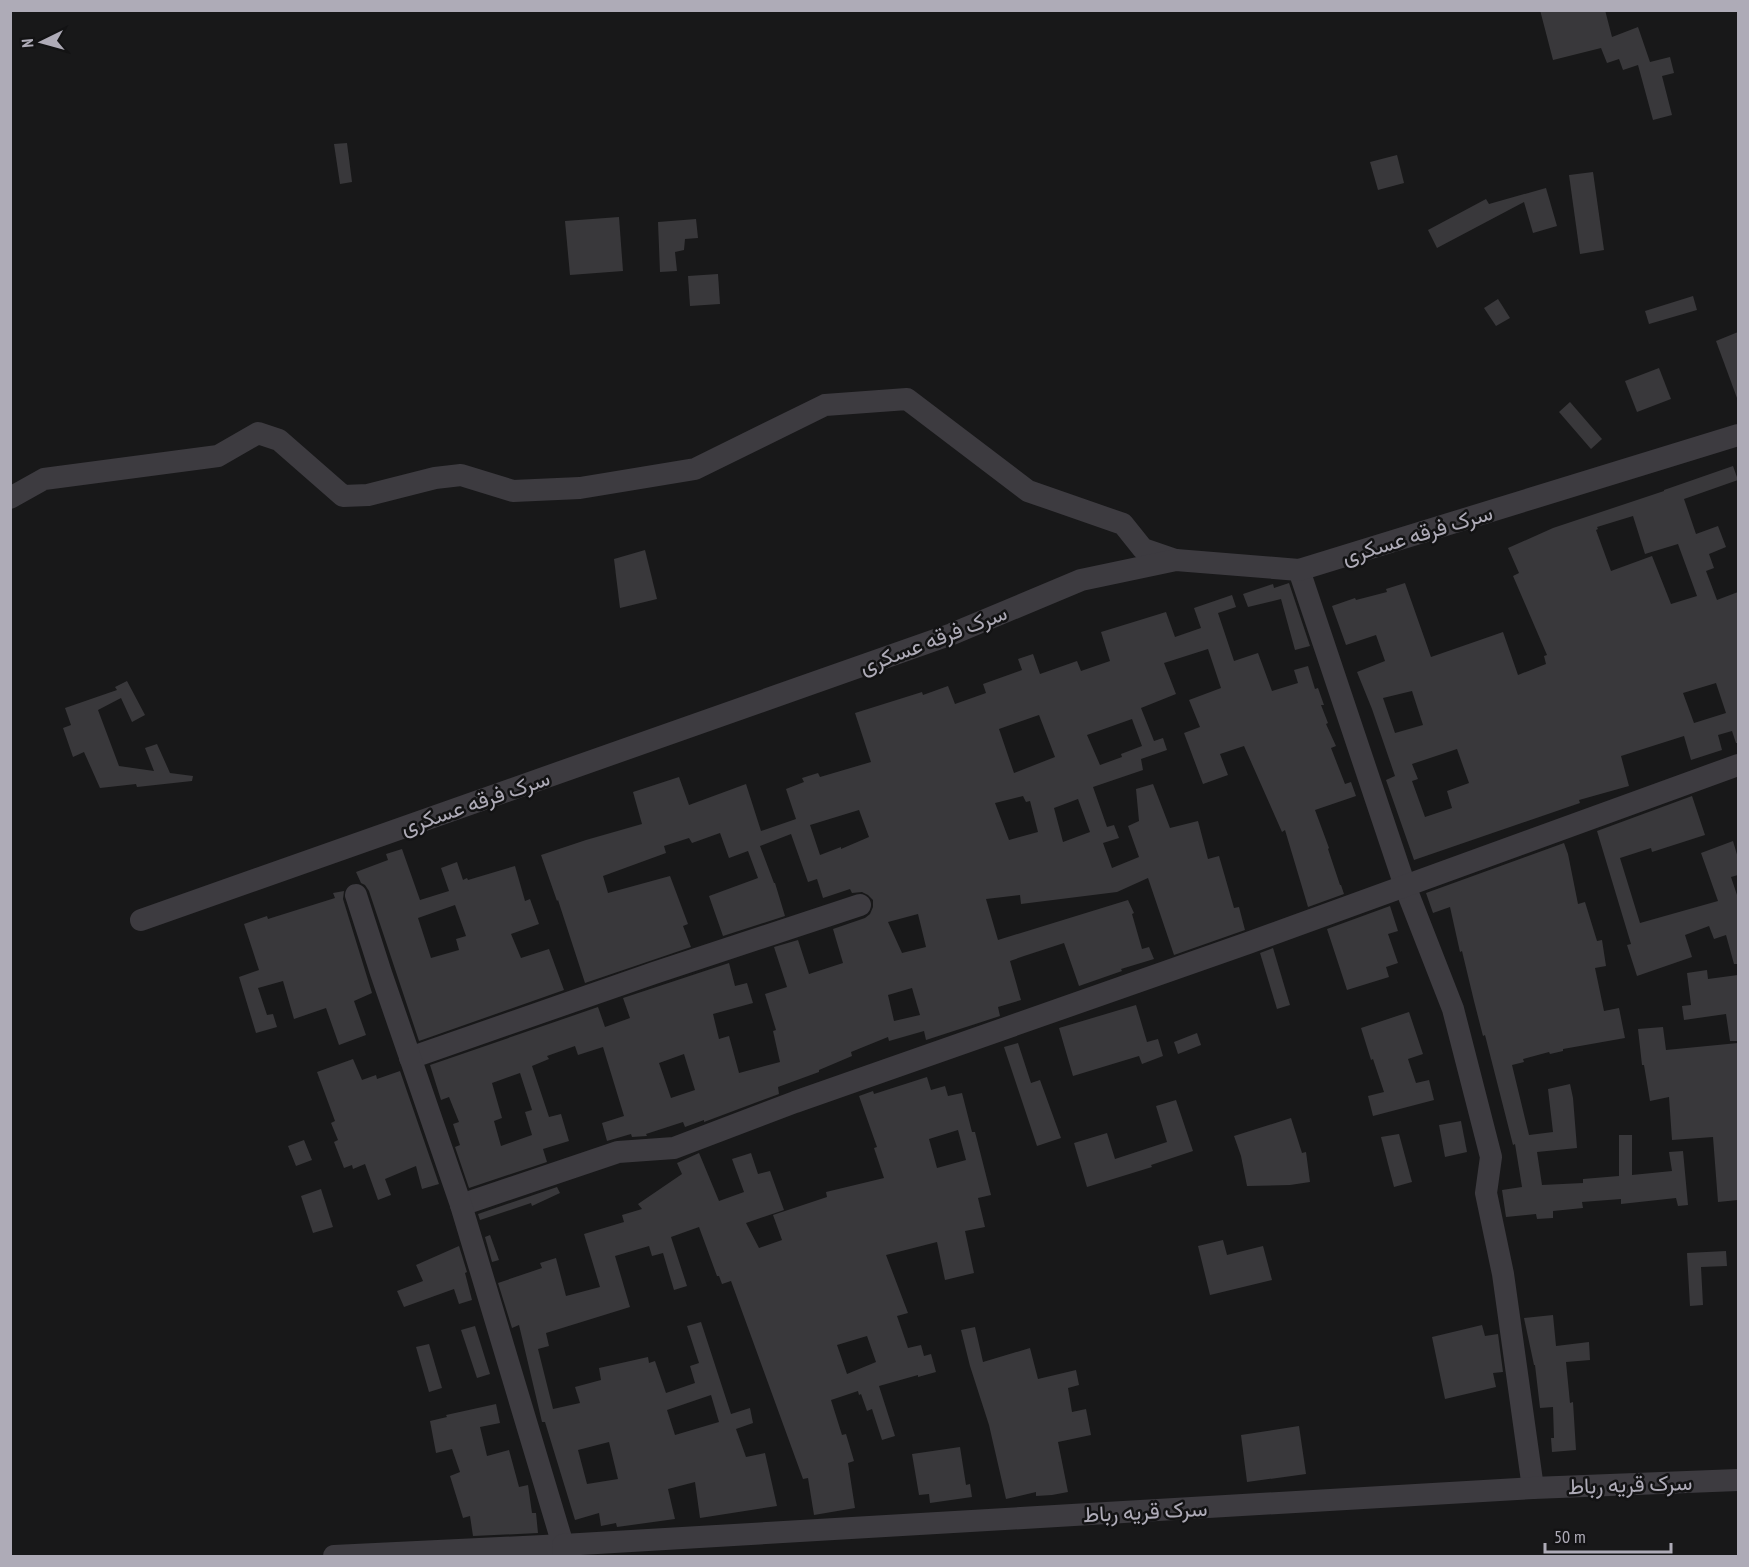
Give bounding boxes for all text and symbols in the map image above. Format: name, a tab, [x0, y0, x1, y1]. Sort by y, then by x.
north arrow	[12, 12, 72, 72]
text: N	[17, 38, 37, 48]
street label: سرک فرقه عسکری	[1338, 498, 1496, 570]
street label: سرک فرقه عسکری	[855, 598, 1011, 680]
street label: سرک فرقه عسکری	[397, 763, 553, 841]
street label: سرک قریه رباط	[1567, 1468, 1693, 1500]
street label: سرک قریه رباط	[1082, 1494, 1208, 1528]
scale bar	[1545, 1516, 1671, 1554]
text: 50 m	[1554, 1525, 1586, 1548]

